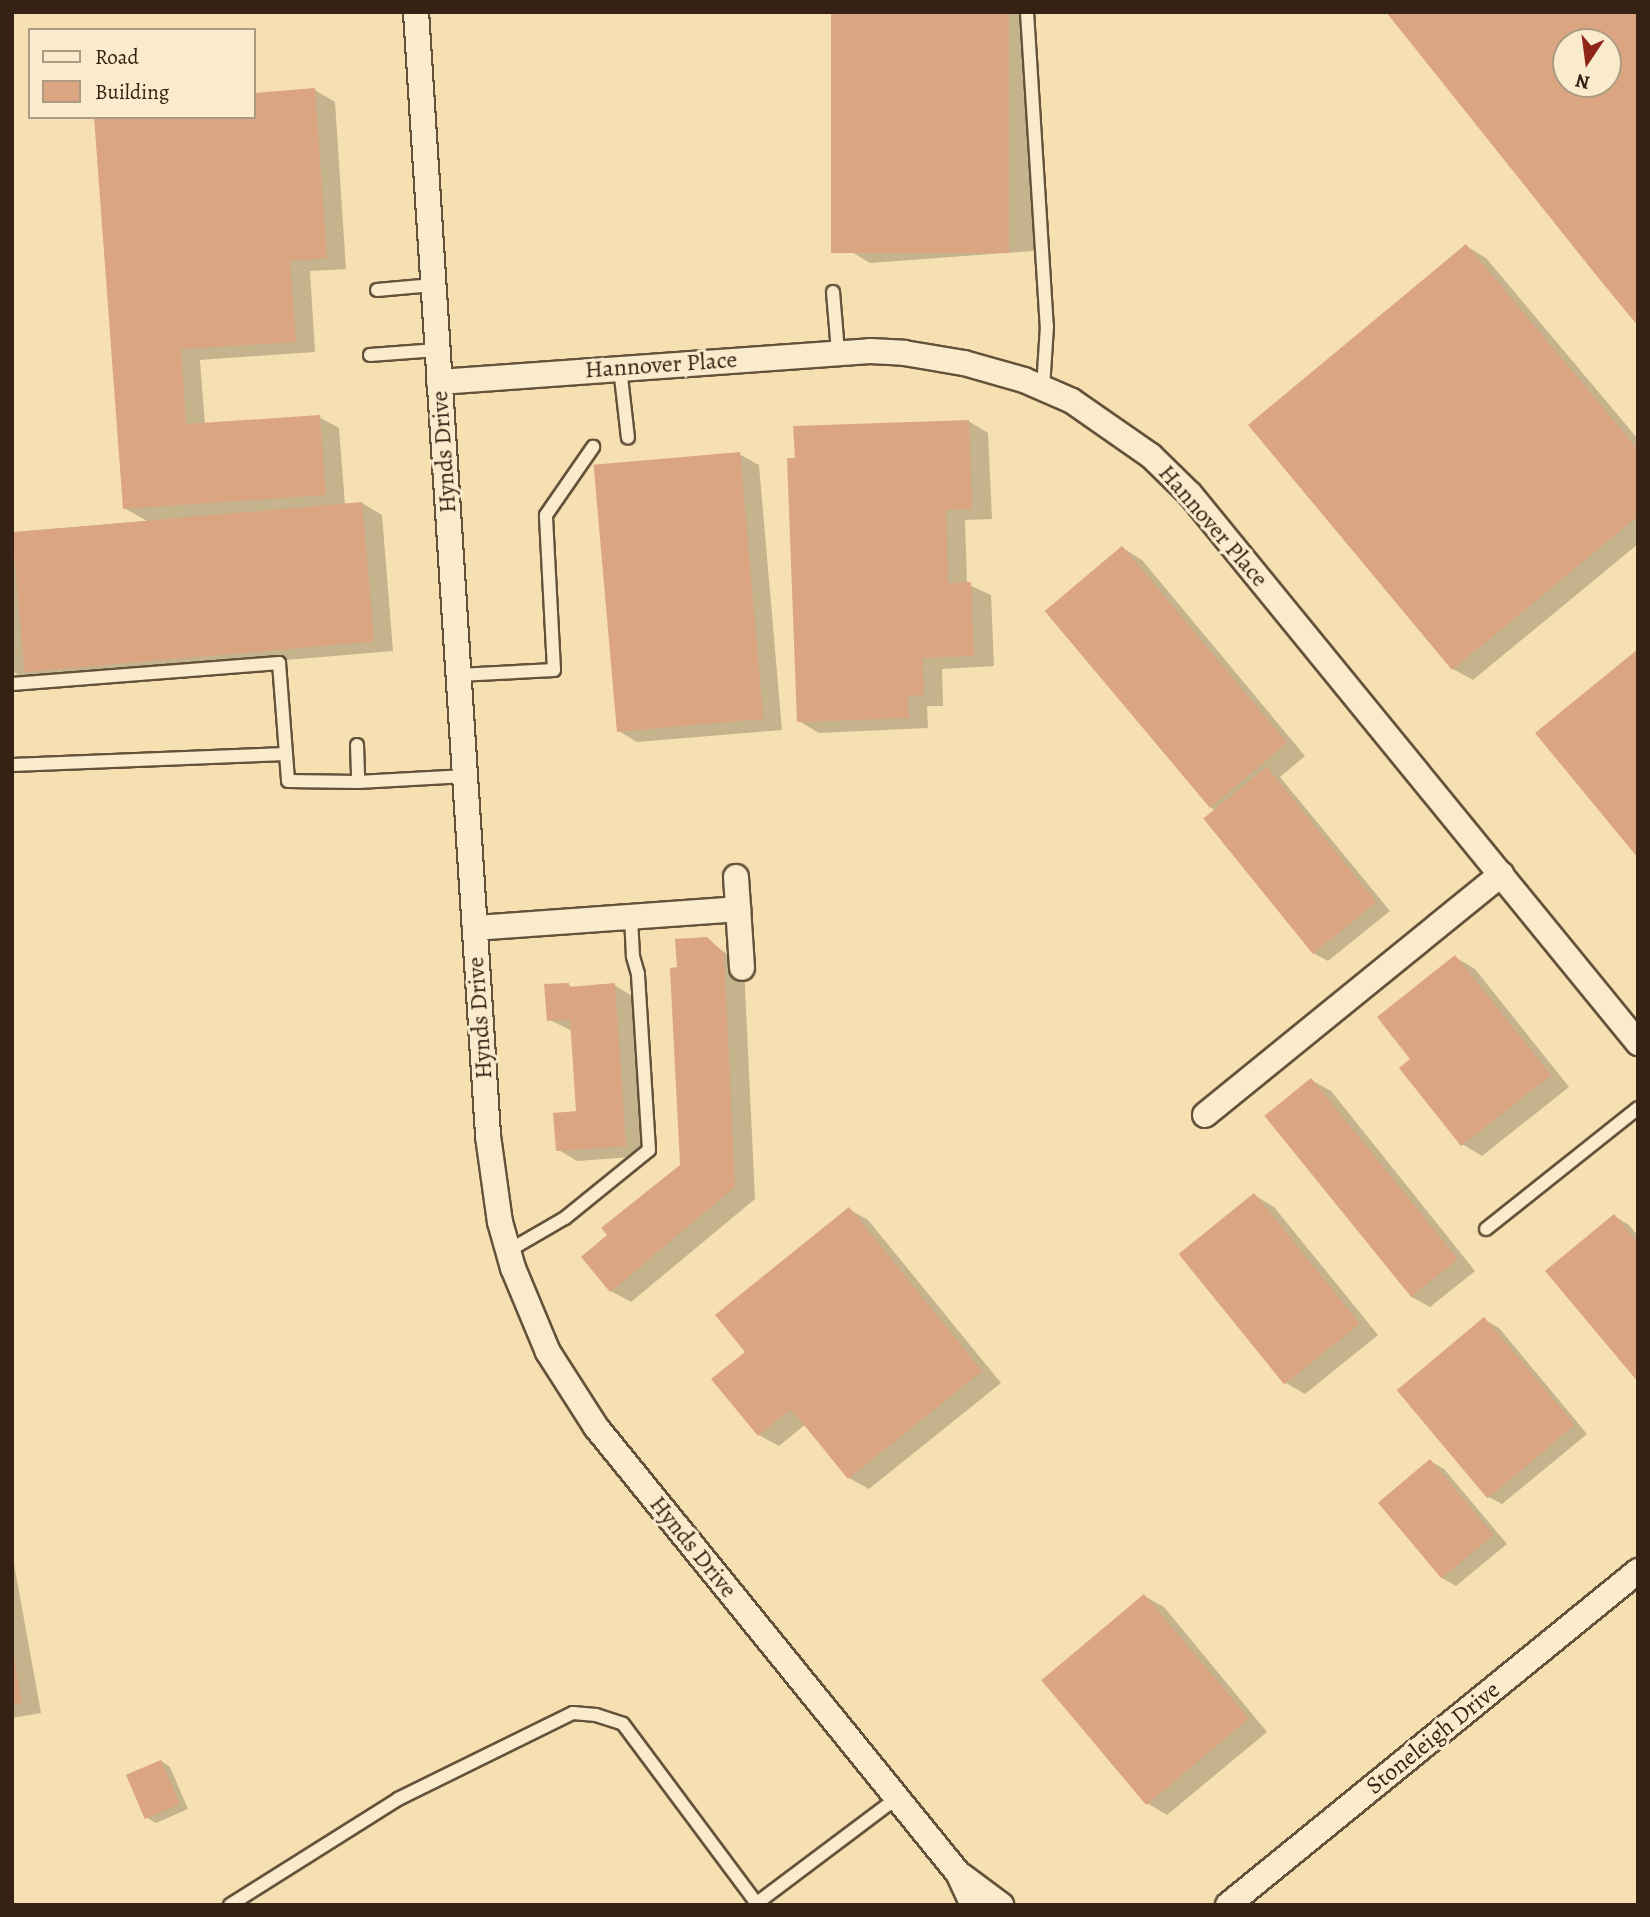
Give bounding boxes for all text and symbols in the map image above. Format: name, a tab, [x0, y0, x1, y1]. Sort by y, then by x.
legend	[28, 28, 256, 119]
north arrow	[1552, 28, 1622, 98]
text: Road	[95, 43, 139, 71]
text: N	[1573, 67, 1592, 96]
text: Building	[95, 78, 169, 106]
street label: Hannover Place	[584, 345, 738, 385]
street label: Hynds Drive	[425, 390, 463, 514]
street label: Hannover Place	[1152, 459, 1274, 593]
street label: Hynds Drive	[461, 956, 499, 1080]
street label: Hynds Drive	[643, 1490, 743, 1604]
street label: Stoneleigh Drive	[1360, 1675, 1506, 1801]

